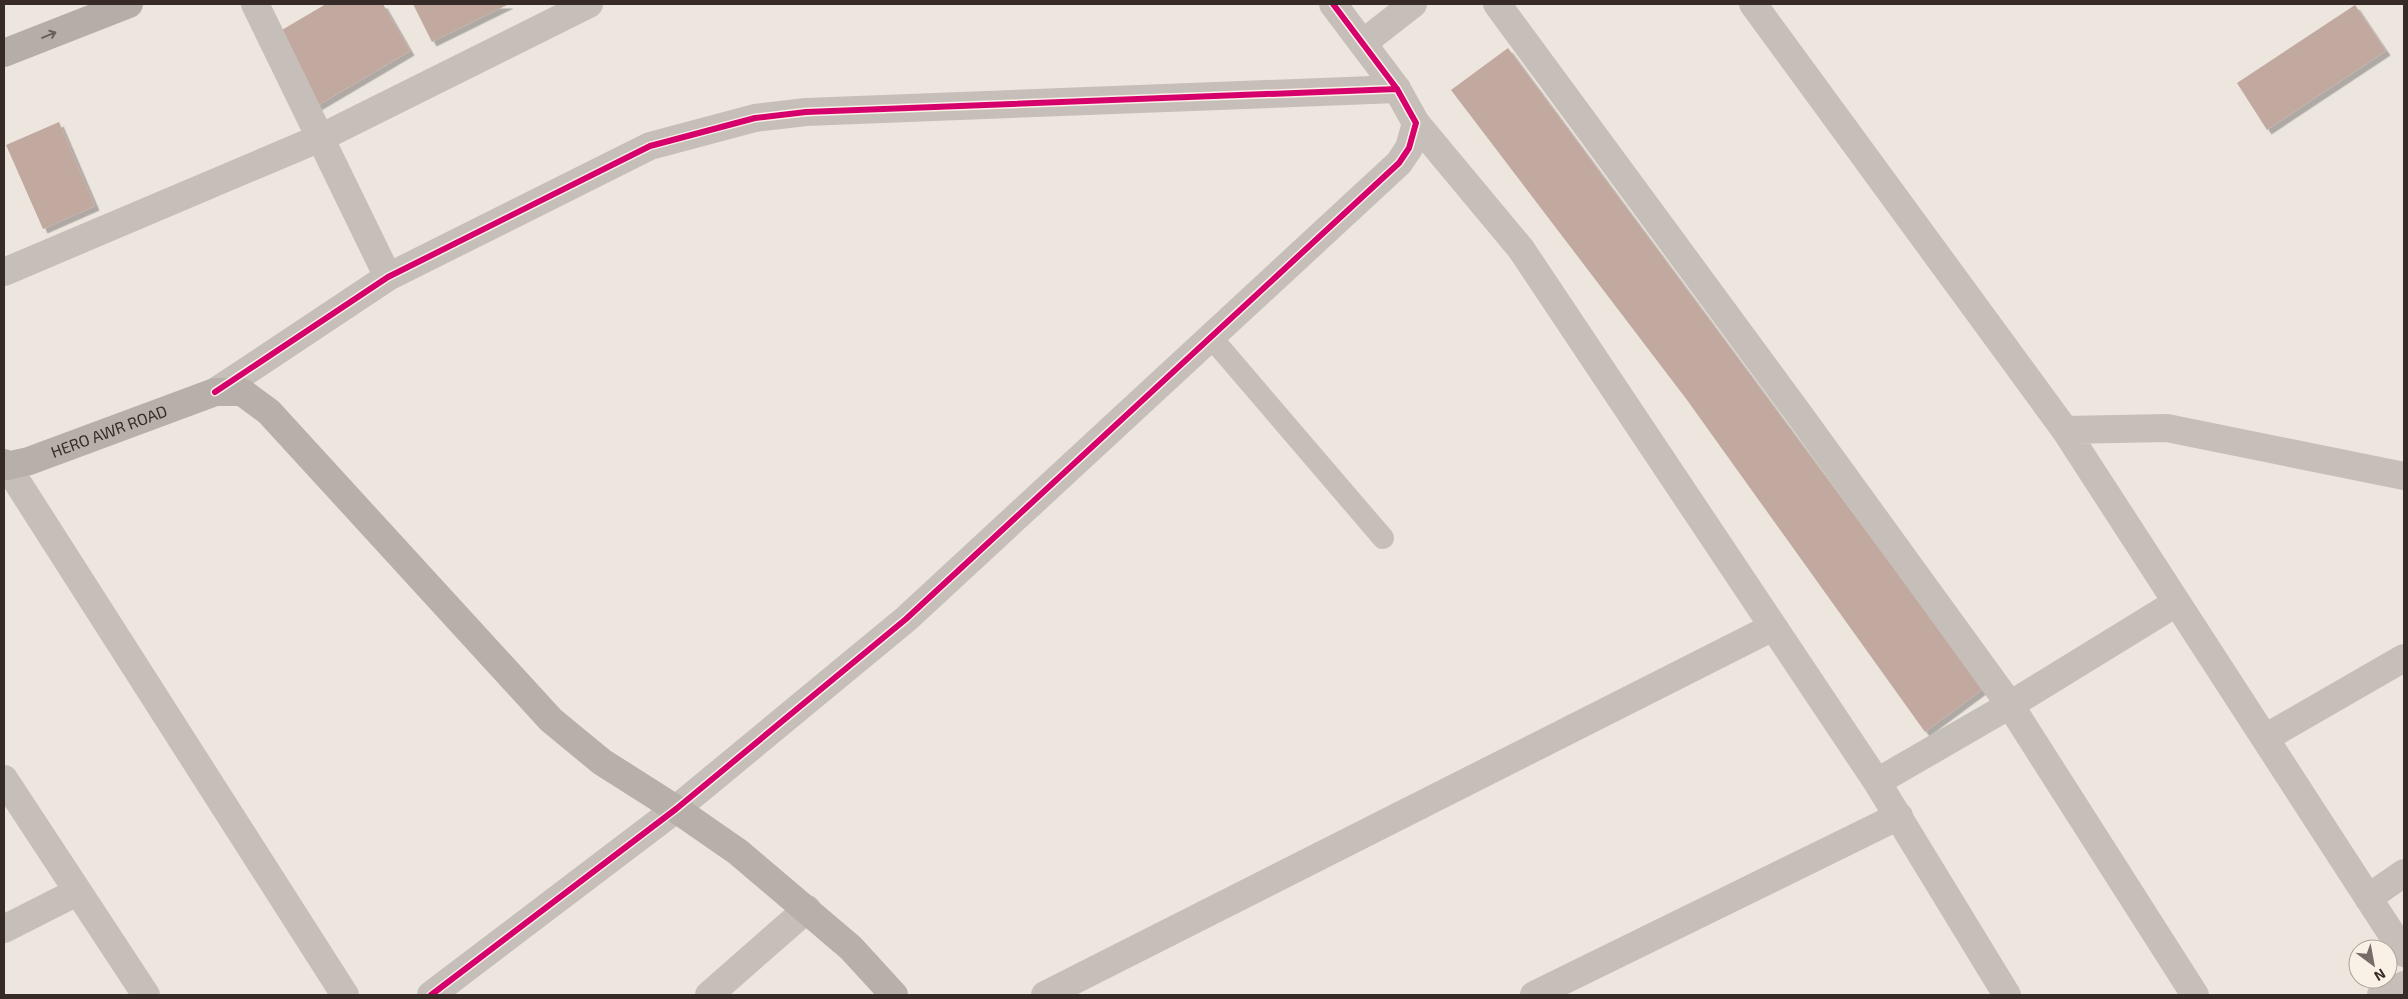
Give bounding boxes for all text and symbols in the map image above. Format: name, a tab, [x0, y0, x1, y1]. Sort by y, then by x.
one-way arrow	[41, 30, 56, 40]
street label: HERO AWR ROAD	[48, 401, 170, 461]
north arrow	[2348, 939, 2398, 989]
text: N	[2371, 966, 2389, 985]

